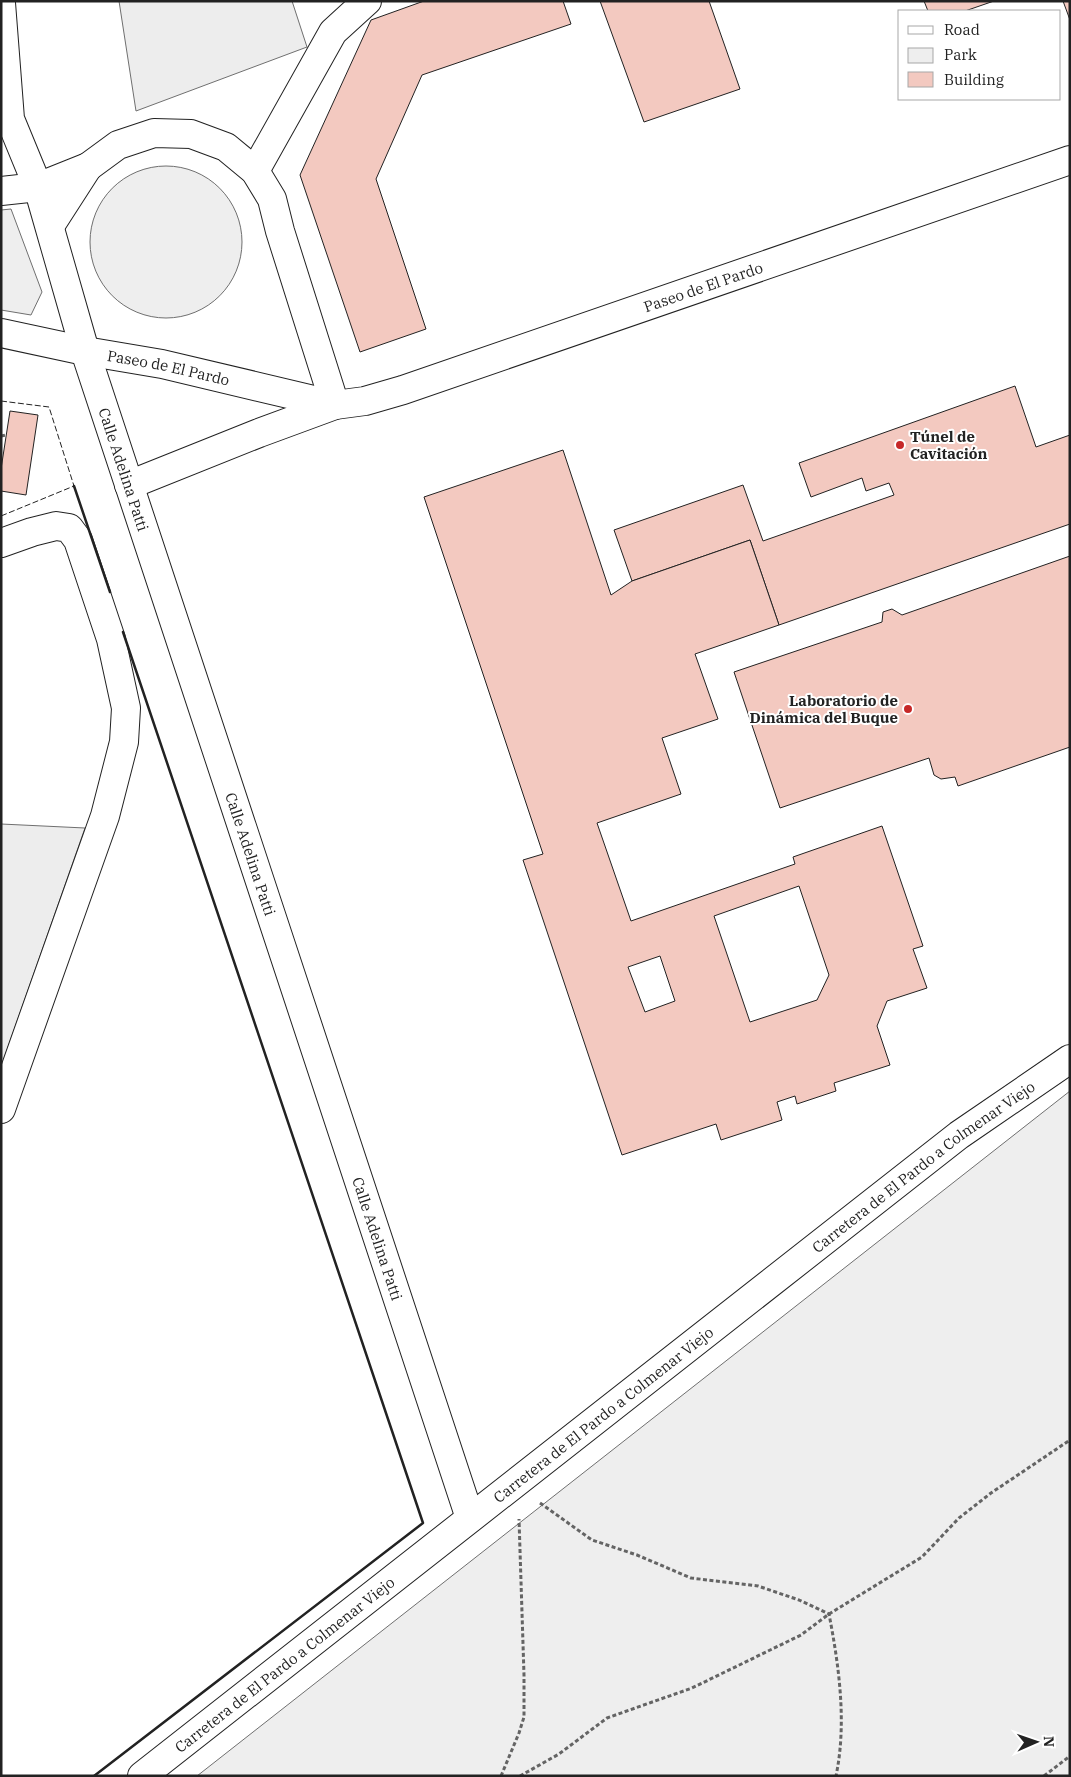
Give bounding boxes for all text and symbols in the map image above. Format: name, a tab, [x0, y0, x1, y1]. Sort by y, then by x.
legend	[898, 10, 1061, 100]
text: Road	[944, 20, 980, 39]
text: Park	[944, 45, 977, 64]
text: Building	[944, 70, 1004, 89]
street label: Paseo de El Pardo	[641, 257, 765, 316]
street label: Paseo de El Pardo	[106, 345, 232, 389]
street label: Calle Adelina Patti	[95, 405, 153, 534]
place label: Túnel de Cavitación	[910, 427, 988, 463]
marker: Túnel de Cavitación	[894, 439, 906, 451]
place label: Laboratorio de Dinámica del Buque	[749, 691, 898, 727]
marker: Laboratorio de Dinámica del Buque	[902, 703, 914, 715]
street label: Calle Adelina Patti	[222, 790, 280, 918]
street label: Carretera de El Pardo a Colmenar Viejo	[808, 1077, 1038, 1256]
street label: Calle Adelina Patti	[349, 1174, 407, 1303]
street label: Carretera de El Pardo a Colmenar Viejo	[489, 1322, 717, 1506]
street label: Carretera de El Pardo a Colmenar Viejo	[171, 1572, 398, 1756]
north arrow	[1011, 1717, 1061, 1767]
text: N	[1040, 1736, 1058, 1747]

